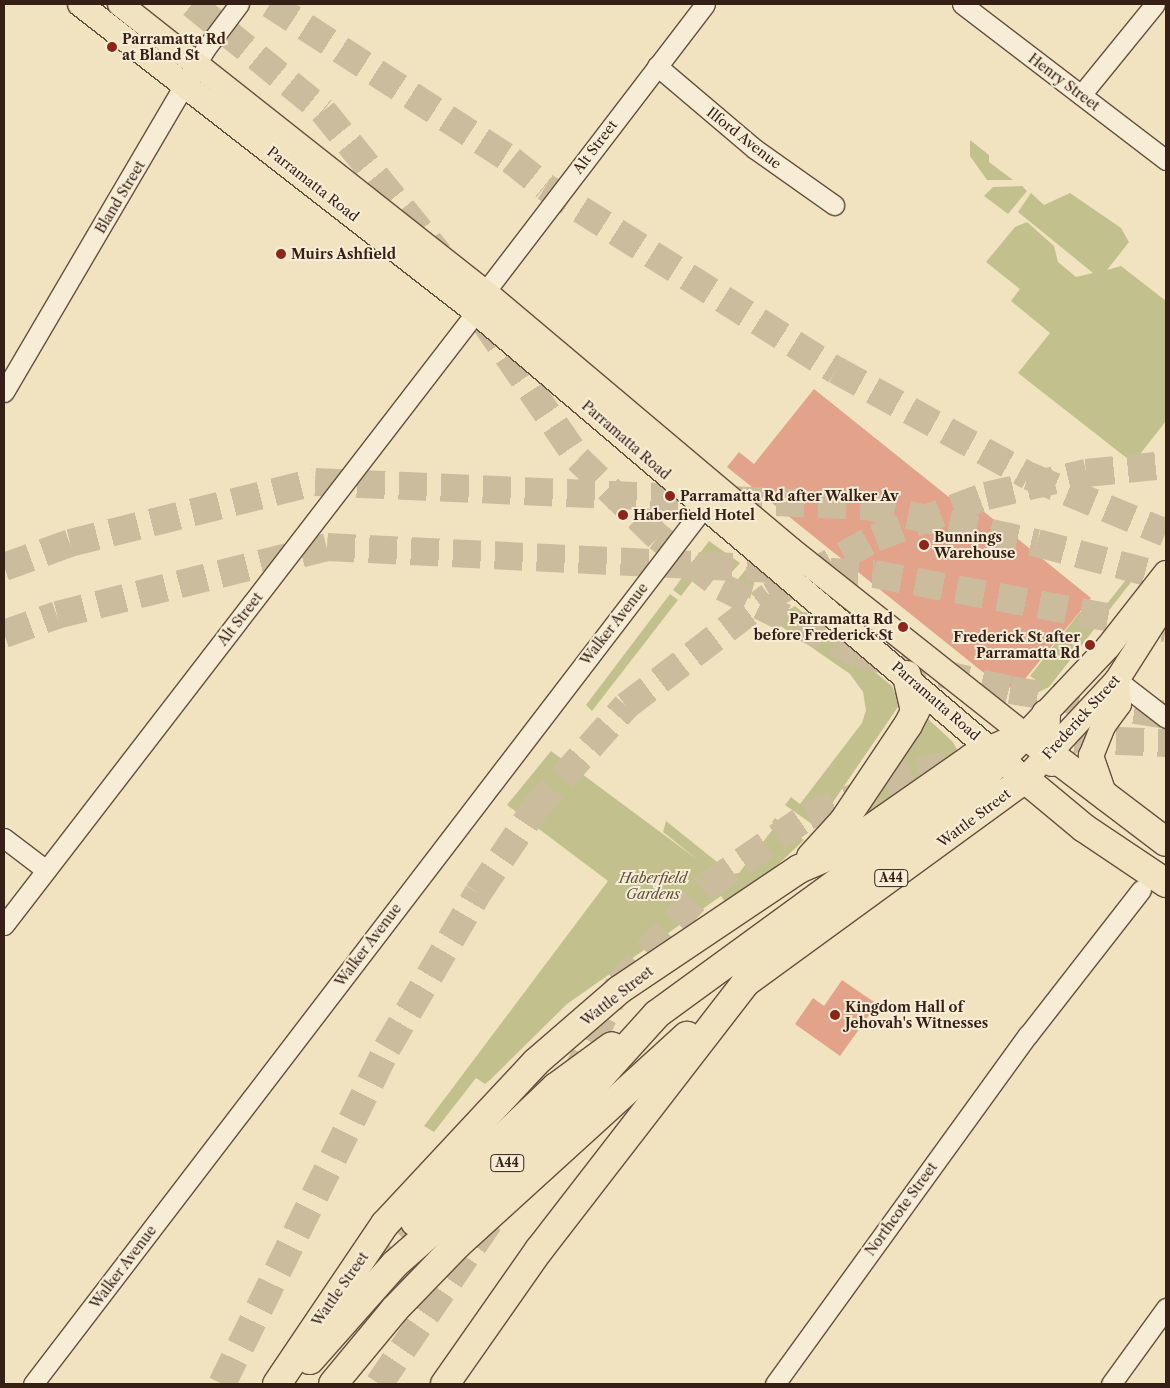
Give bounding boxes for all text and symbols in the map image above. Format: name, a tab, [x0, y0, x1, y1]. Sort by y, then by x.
place label: Parramatta Rd at Bland St	[122, 31, 226, 64]
marker: Parramatta Rd at Bland St	[106, 41, 118, 53]
street label: Henry Street	[1025, 50, 1103, 114]
street label: Ilford Avenue	[703, 103, 785, 173]
street label: Alt Street	[569, 117, 621, 177]
street label: Parramatta Road	[264, 143, 362, 225]
street label: Bland Street	[92, 158, 148, 236]
place label: Muirs Ashfield	[291, 246, 397, 262]
marker: Muirs Ashfield	[275, 248, 287, 260]
street label: Parramatta Road	[578, 397, 674, 483]
place label: Parramatta Rd after Walker Av	[680, 488, 900, 504]
marker: Parramatta Rd after Walker Av	[664, 490, 676, 502]
place label: Haberfield Hotel	[633, 507, 755, 523]
marker: Haberfield Hotel	[617, 509, 629, 521]
place label: Bunnings Warehouse	[934, 529, 1015, 562]
marker: Bunnings Warehouse	[918, 539, 930, 551]
street label: Walker Avenue	[576, 579, 652, 669]
street label: Alt Street	[214, 589, 266, 649]
place label: Parramatta Rd before Frederick St	[753, 611, 893, 644]
marker: Parramatta Rd before Frederick St	[897, 621, 909, 633]
place label: Frederick St after Parramatta Rd	[953, 629, 1080, 662]
marker: Frederick St after Parramatta Rd	[1084, 639, 1096, 651]
street label: Parramatta Road	[888, 658, 984, 744]
street label: Frederick Street	[1039, 671, 1123, 763]
street label: Wattle Street	[934, 785, 1014, 851]
road number: A44	[874, 868, 908, 888]
park label: Haberfield Gardens	[619, 870, 687, 902]
street label: Walker Avenue	[331, 900, 405, 990]
street label: Wattle Street	[578, 963, 656, 1029]
place label: Kingdom Hall of Jehovah's Witnesses	[845, 999, 989, 1032]
marker: Kingdom Hall of Jehovah's Witnesses	[829, 1009, 841, 1021]
road number: A44	[490, 1154, 524, 1172]
street label: Northcote Street	[861, 1159, 941, 1259]
street label: Walker Avenue	[86, 1222, 160, 1312]
street label: Wattle Street	[308, 1249, 372, 1329]

